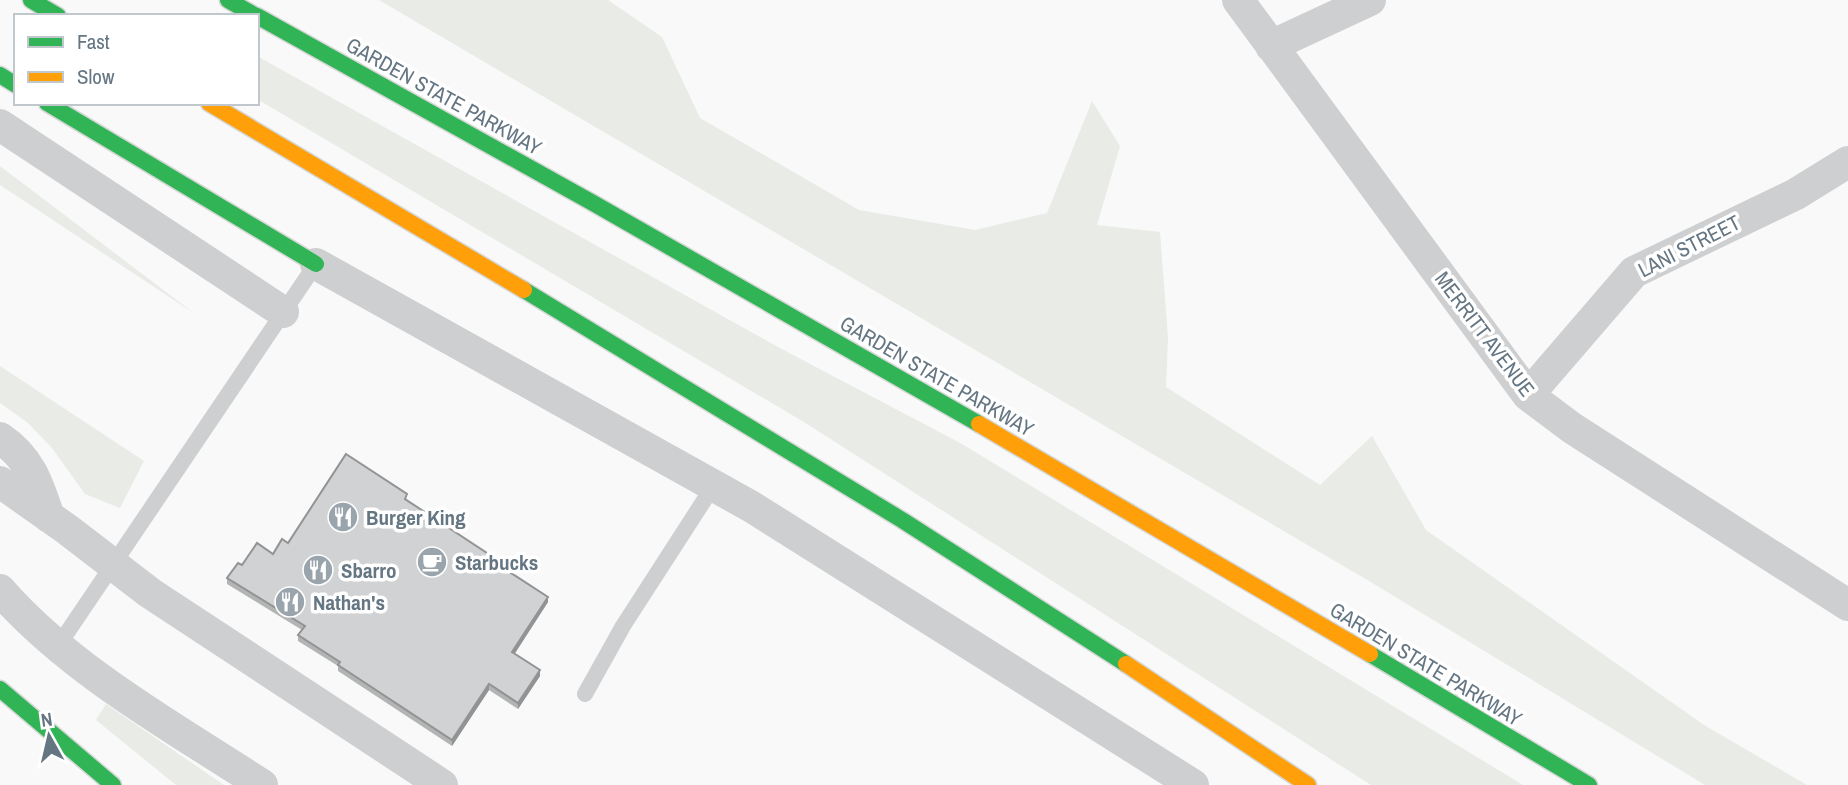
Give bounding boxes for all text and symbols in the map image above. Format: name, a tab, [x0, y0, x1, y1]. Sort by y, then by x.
legend	[14, 14, 259, 105]
text: Fast	[77, 27, 110, 56]
street label: GARDEN STATE PARKWAY	[341, 30, 547, 162]
text: Slow	[77, 62, 115, 91]
street label: LANI STREET	[1633, 208, 1745, 284]
street label: MERRITT AVENUE	[1428, 266, 1542, 402]
street label: GARDEN STATE PARKWAY	[835, 309, 1040, 444]
restaurant icon: Burger King	[326, 500, 360, 534]
place label: Burger King	[366, 503, 466, 532]
cafe icon: Starbucks	[415, 545, 449, 579]
place label: Starbucks	[455, 548, 538, 577]
restaurant icon: Sbarro	[301, 553, 335, 587]
place label: Sbarro	[341, 556, 397, 585]
restaurant icon: Nathan's	[273, 585, 307, 619]
place label: Nathan's	[313, 588, 385, 617]
street label: GARDEN STATE PARKWAY	[1325, 595, 1528, 733]
north arrow	[14, 701, 84, 771]
text: N	[39, 706, 54, 733]

